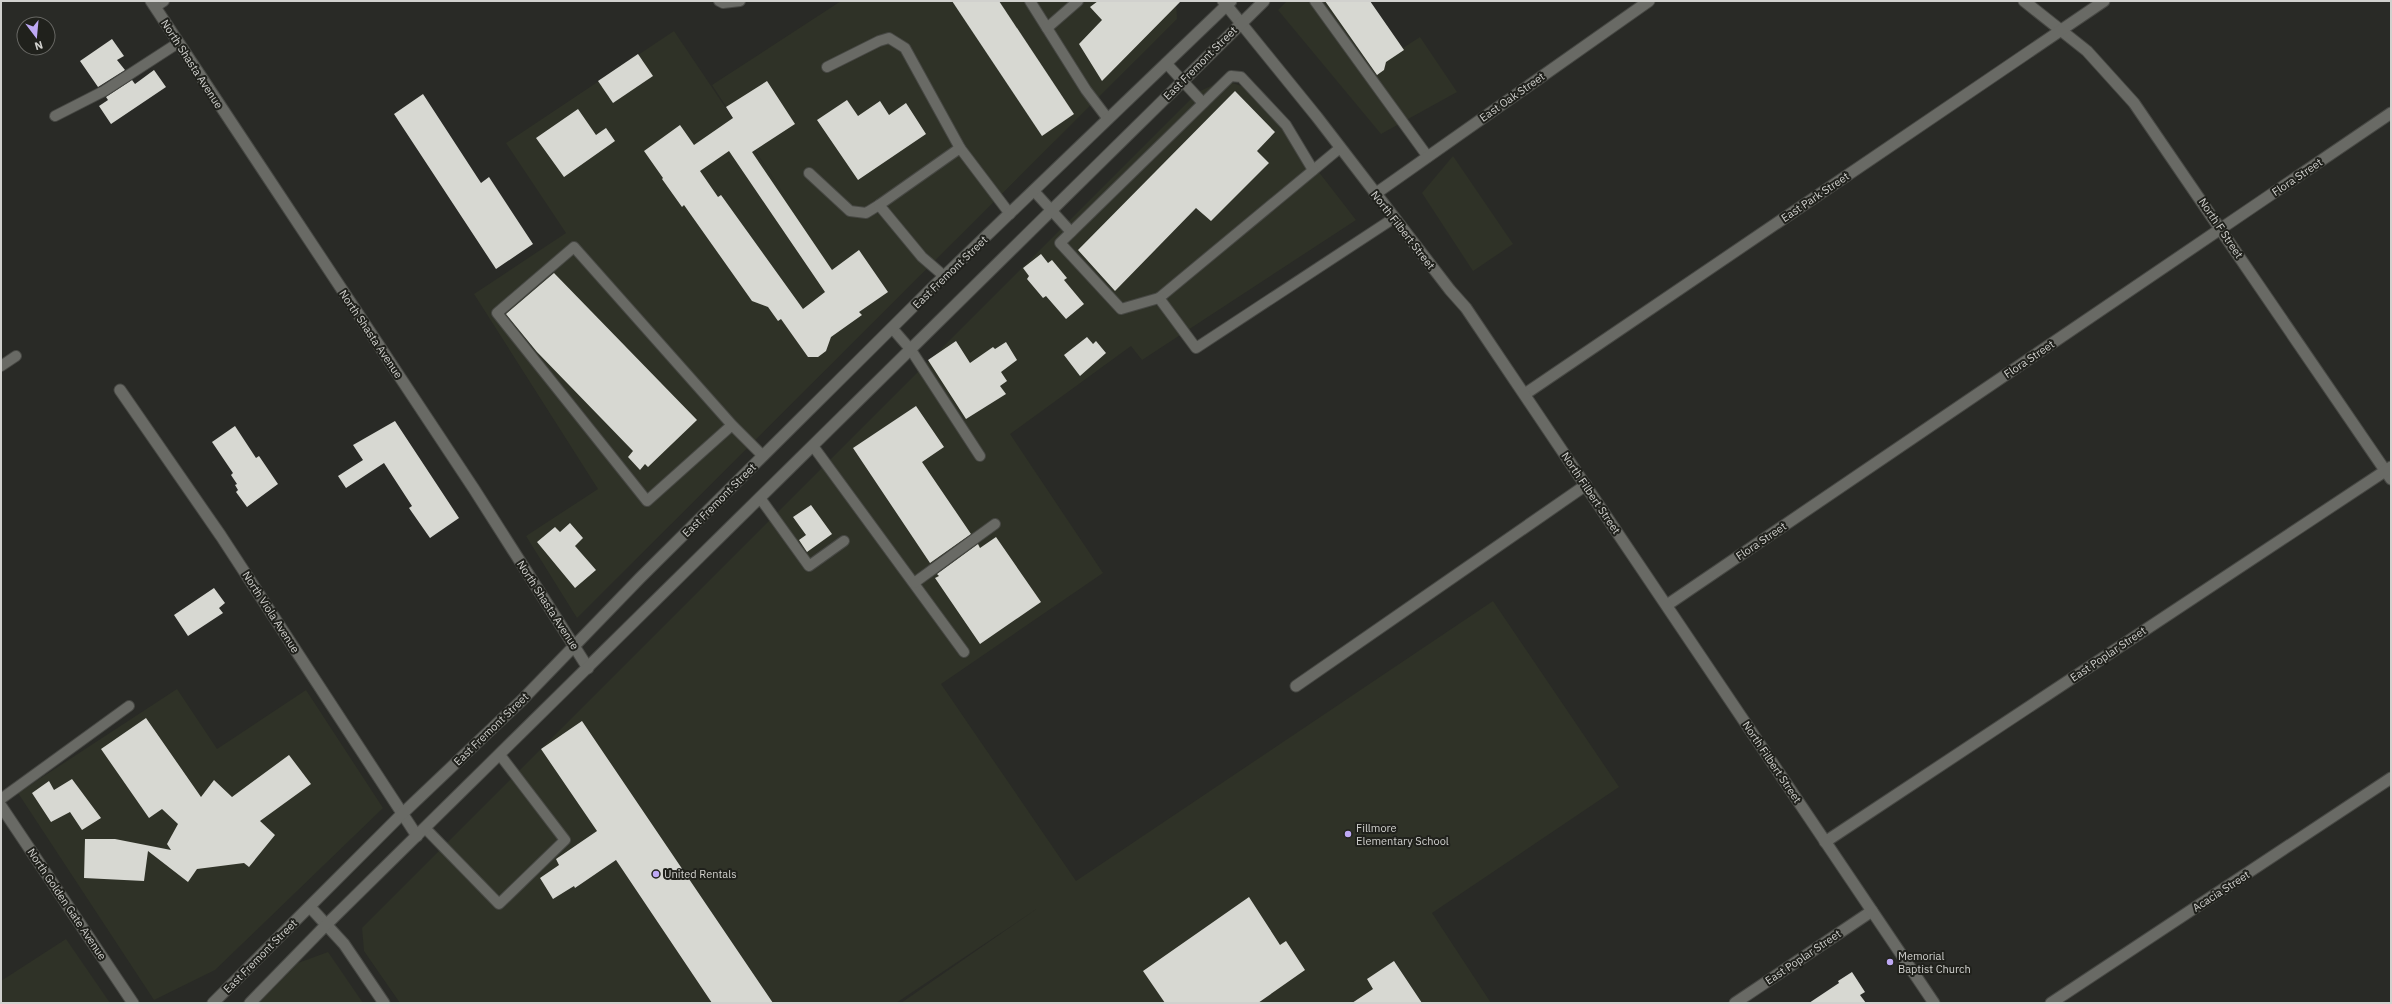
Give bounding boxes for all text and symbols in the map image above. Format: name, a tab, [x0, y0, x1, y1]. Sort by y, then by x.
north arrow	[16, 16, 56, 56]
street label: North Shasta Avenue	[158, 17, 226, 111]
street label: East Fremont Street	[1160, 23, 1240, 103]
text: N	[33, 38, 45, 53]
street label: East Oak Street	[1477, 69, 1547, 125]
street label: Flora Street	[2269, 155, 2325, 199]
street label: East Park Street	[1778, 169, 1852, 225]
street label: North Filbert Street	[1368, 188, 1438, 272]
street label: North F Street	[2196, 195, 2246, 261]
street label: East Fremont Street	[910, 233, 990, 311]
street label: North Shasta Avenue	[336, 287, 406, 381]
street label: Flora Street	[2001, 337, 2057, 381]
street label: North Filbert Street	[1558, 449, 1624, 537]
street label: East Fremont Street	[679, 460, 759, 540]
street label: Flora Street	[1733, 519, 1789, 563]
street label: North Shasta Avenue	[514, 558, 582, 652]
street label: North Viola Avenue	[239, 569, 303, 655]
street label: East Poplar Street	[2067, 623, 2149, 685]
street label: East Fremont Street	[451, 690, 531, 768]
street label: North Filbert Street	[1739, 718, 1805, 806]
place label: Fillmore Elementary School	[1356, 821, 1449, 848]
marker: Fillmore Elementary School	[1343, 829, 1353, 839]
street label: North Golden Gate Avenue	[24, 846, 110, 962]
place label: United Rentals	[664, 867, 737, 881]
street label: Acacia Street	[2190, 867, 2252, 915]
marker: United Rentals	[651, 869, 661, 879]
street label: East Fremont Street	[220, 916, 300, 996]
street label: East Poplar Street	[1762, 926, 1844, 988]
place label: Memorial Baptist Church	[1898, 949, 1971, 976]
marker: Memorial Baptist Church	[1885, 957, 1895, 967]

